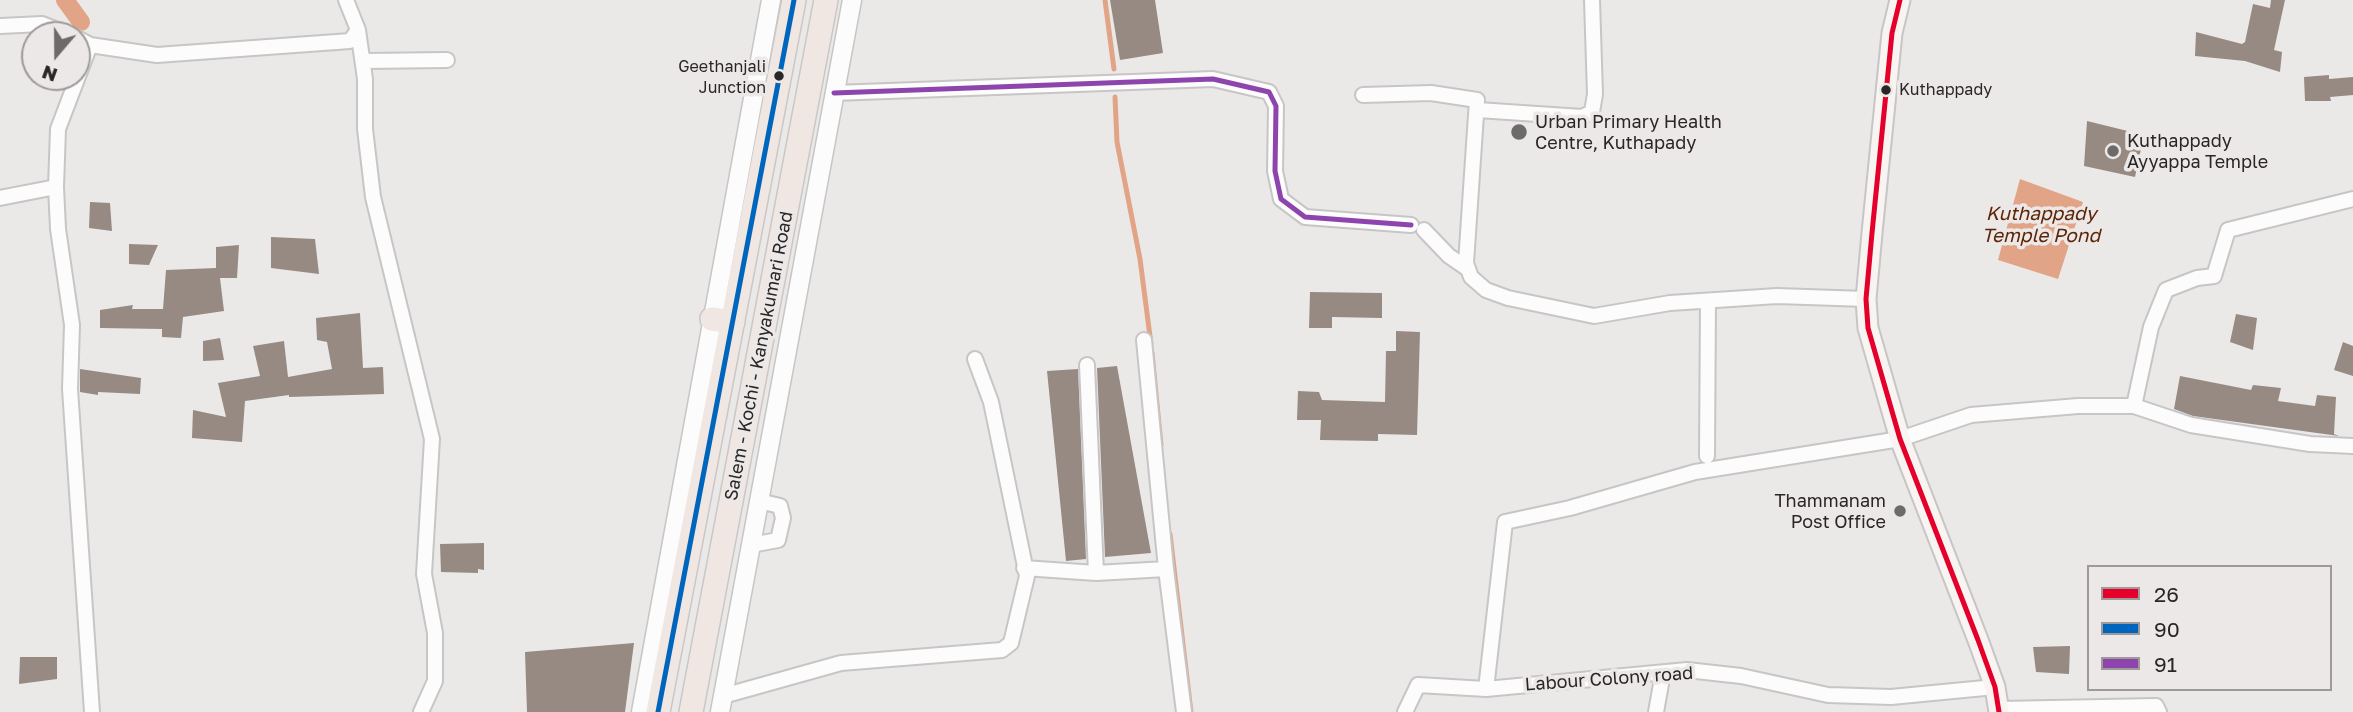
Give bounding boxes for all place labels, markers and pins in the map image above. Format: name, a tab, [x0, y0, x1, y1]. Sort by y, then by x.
place label: Geethanjali Junction	[678, 57, 766, 95]
marker: Geethanjali Junction	[772, 69, 786, 83]
place label: Kuthappady	[1899, 80, 1992, 100]
marker: Kuthappady	[1879, 83, 1893, 97]
place label: Urban Primary Health Centre, Kuthapady	[1535, 111, 1722, 154]
marker: Urban Primary Health Centre, Kuthapady	[1509, 122, 1529, 142]
place label: Kuthappady Ayyappa Temple	[2127, 130, 2268, 172]
marker: Kuthappady Ayyappa Temple	[2105, 143, 2121, 159]
place label: Thammanam Post Office	[1774, 490, 1886, 532]
marker: Thammanam Post Office	[1892, 503, 1908, 519]

